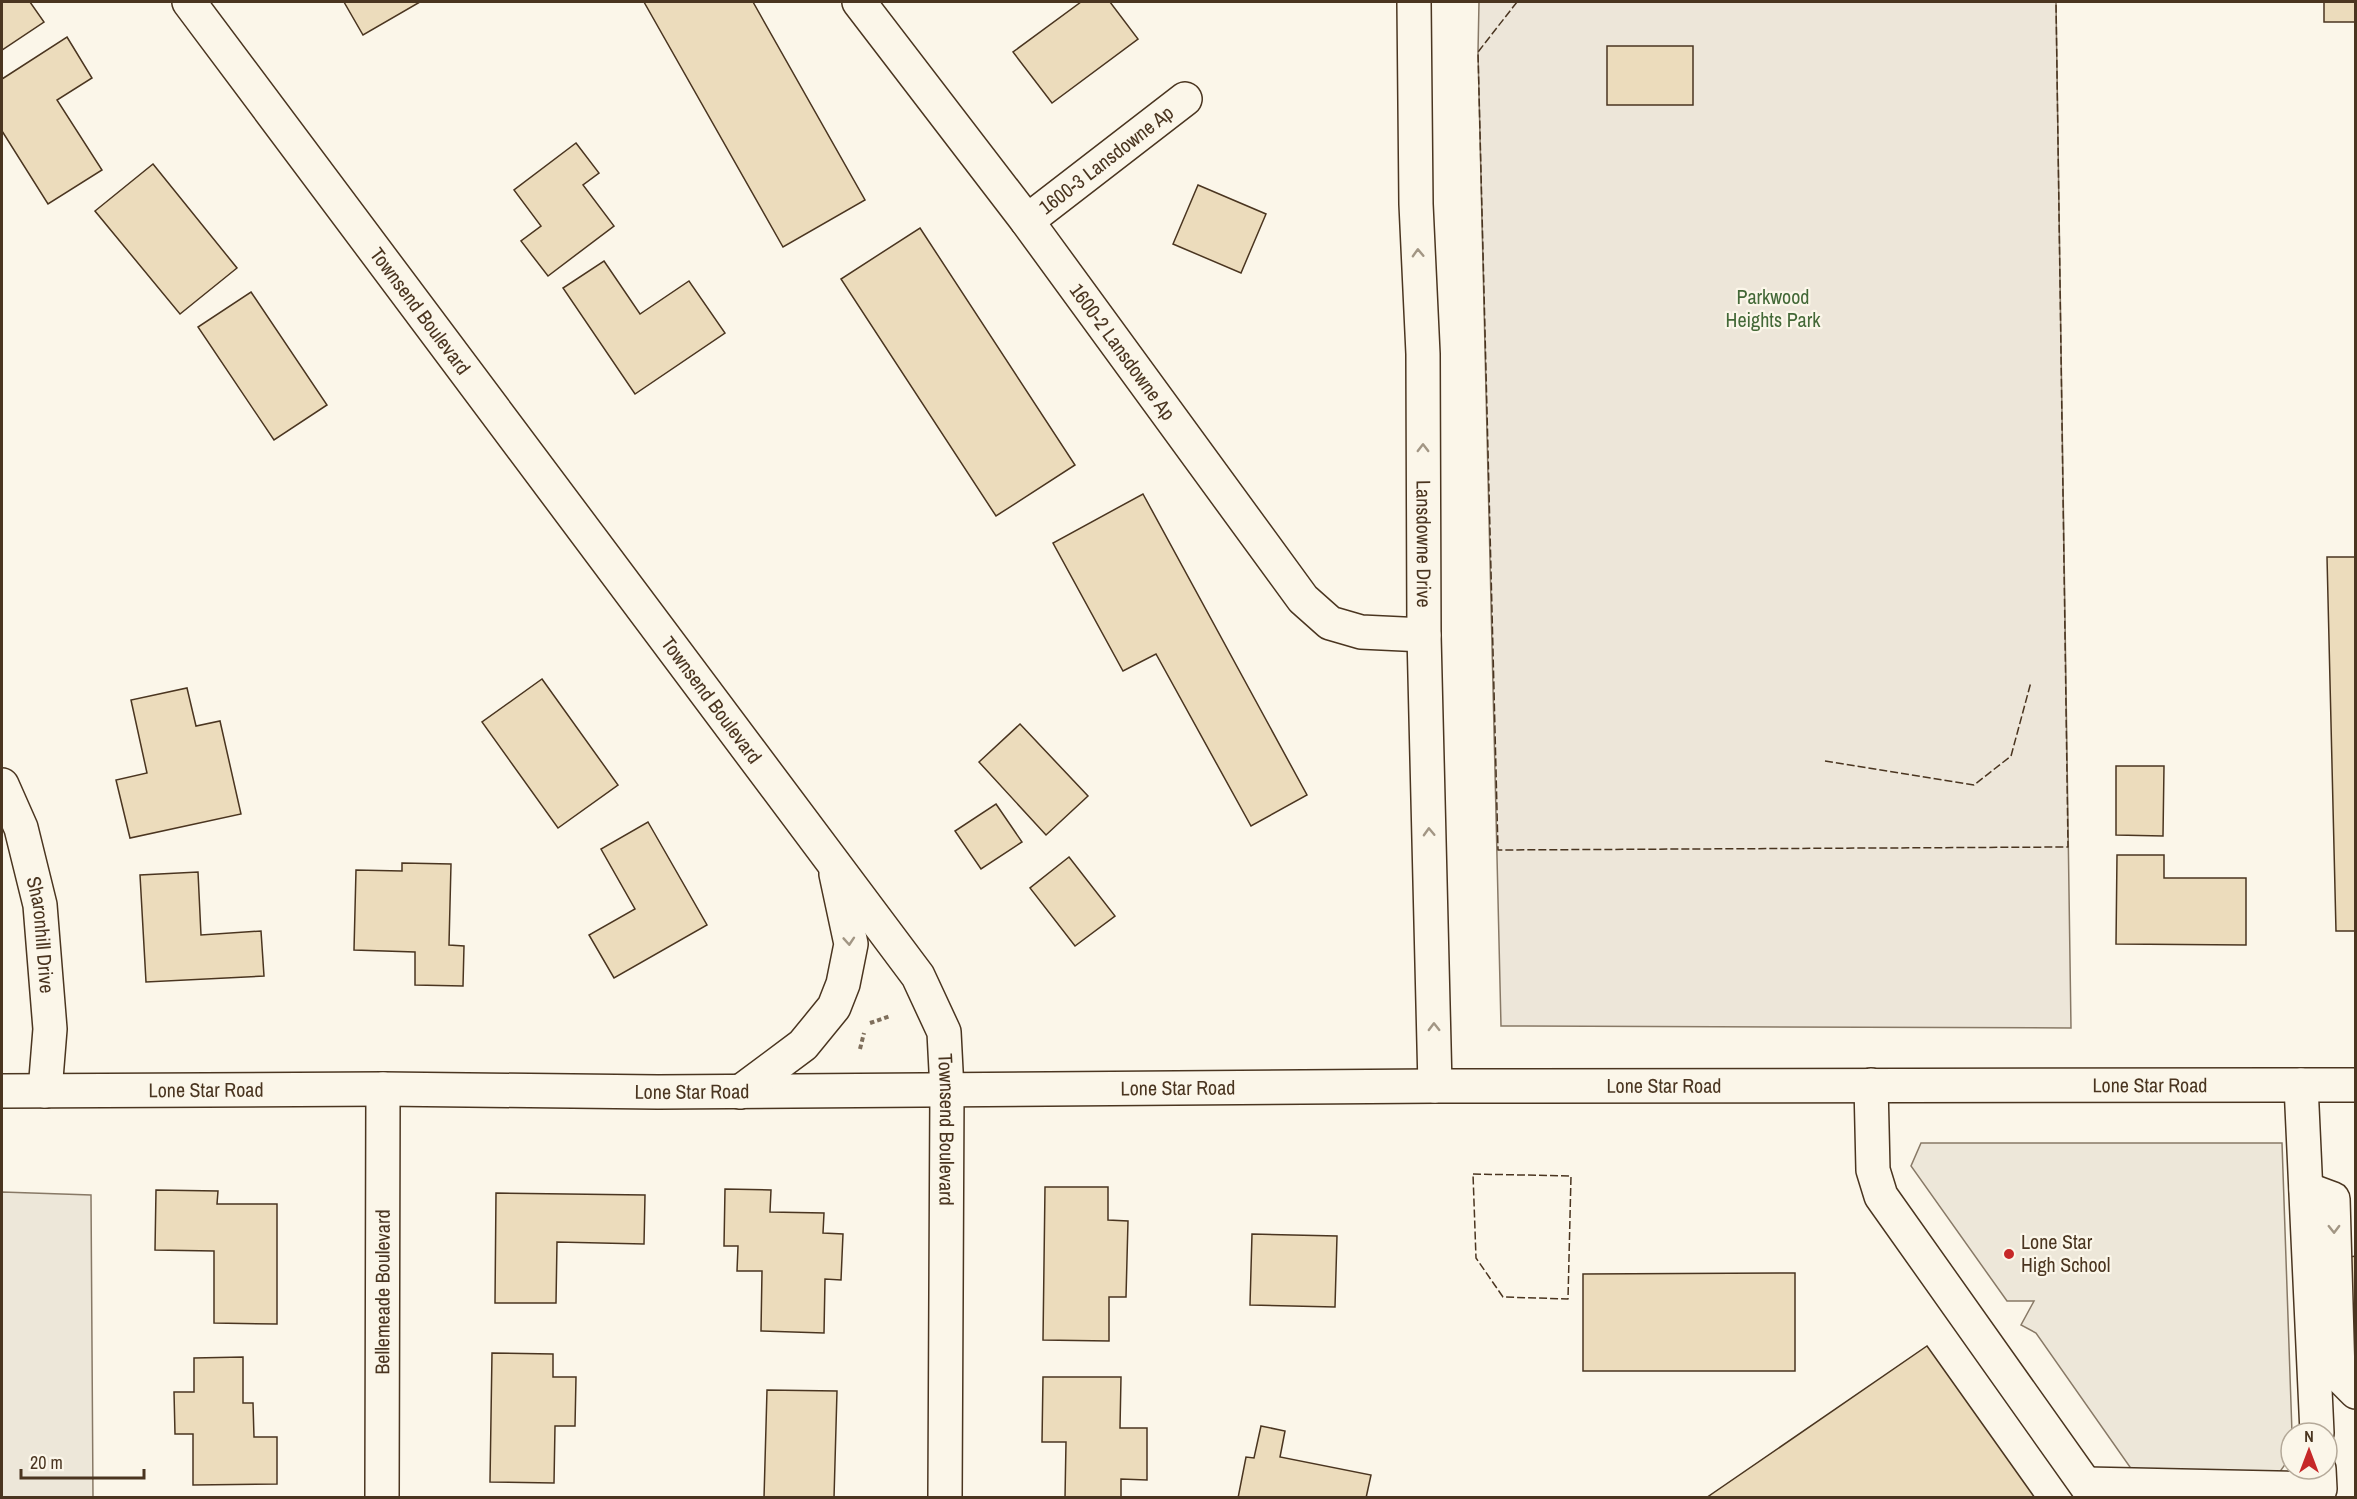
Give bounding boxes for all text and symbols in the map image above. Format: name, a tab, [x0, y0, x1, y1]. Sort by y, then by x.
street label: 1600-3 Lansdowne Ap	[1033, 99, 1179, 220]
street label: Townsend Boulevard	[364, 242, 477, 380]
one-way arrow	[1412, 249, 1425, 258]
street label: 1600-2 Lansdowne Ap	[1064, 278, 1182, 425]
park label: Parkwood Heights Park	[1726, 283, 1821, 333]
one-way arrow	[1417, 444, 1429, 453]
street label: Lansdowne Drive	[1410, 480, 1438, 608]
street label: Townsend Boulevard	[655, 631, 768, 769]
one-way arrow	[1423, 828, 1436, 837]
street label: Sharonhill Drive	[20, 873, 61, 994]
one-way arrow	[842, 936, 855, 946]
one-way arrow	[1428, 1023, 1440, 1032]
street label: Townsend Boulevard	[932, 1053, 961, 1206]
street label: Lone Star Road	[2092, 1071, 2207, 1098]
street label: Lone Star Road	[1606, 1072, 1721, 1099]
street label: Lone Star Road	[1120, 1074, 1236, 1101]
street label: Lone Star Road	[148, 1076, 264, 1103]
street label: Lone Star Road	[634, 1077, 750, 1105]
street label: Bellemeade Boulevard	[368, 1209, 396, 1375]
one-way arrow	[2328, 1224, 2340, 1233]
place label: Lone Star High School	[2021, 1228, 2110, 1278]
marker: Lone Star High School	[2002, 1247, 2016, 1261]
north arrow	[2279, 1421, 2339, 1481]
text: N	[2304, 1425, 2314, 1447]
scale bar	[21, 1442, 144, 1480]
text: 20 m	[30, 1450, 63, 1475]

